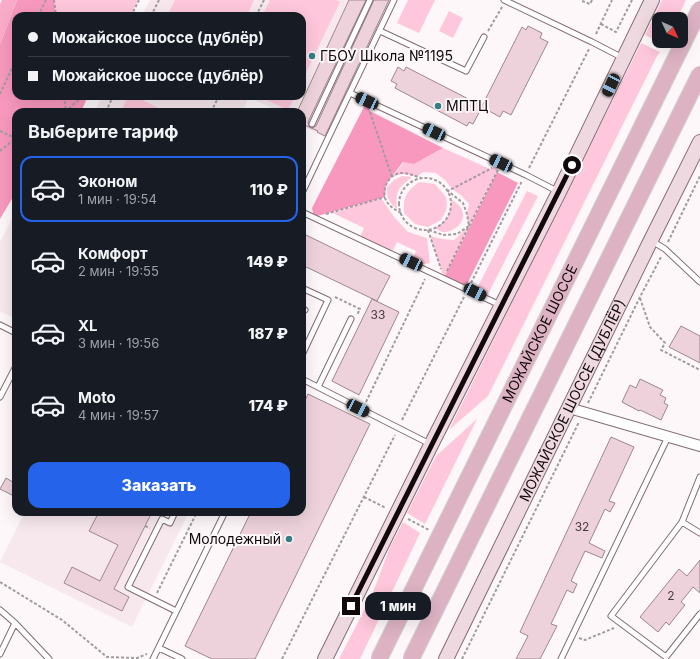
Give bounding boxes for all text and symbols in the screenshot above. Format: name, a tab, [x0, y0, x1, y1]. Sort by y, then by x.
north arrow	[652, 12, 688, 48]
map controls	[652, 12, 688, 48]
text: Можайское шоссе (дублёр)	[52, 28, 264, 47]
place label: ГБОУ Школа №1195	[320, 47, 453, 64]
marker: ГБОУ Школа №1195	[307, 51, 317, 61]
text: Можайское шоссе (дублёр)	[52, 66, 264, 85]
car	[600, 72, 622, 98]
car	[354, 90, 380, 112]
place label: МПТЦ	[446, 97, 488, 114]
marker: МПТЦ	[433, 101, 443, 111]
text: Выберите тариф	[28, 121, 179, 142]
car	[421, 121, 447, 143]
car	[488, 152, 514, 174]
route start	[563, 156, 581, 174]
icon: car	[30, 171, 66, 207]
text: Эконом	[78, 172, 137, 191]
text: 110 ₽	[250, 180, 288, 199]
text: 1 мин · 19:54	[78, 191, 157, 207]
icon: car	[30, 243, 66, 279]
text: Комфорт	[78, 244, 148, 263]
car	[398, 251, 424, 273]
text: 149 ₽	[246, 252, 288, 271]
street label: МОЖАЙСКОЕ ШОССЕ	[498, 262, 580, 405]
text: 2 мин · 19:55	[78, 263, 159, 279]
car	[462, 281, 488, 303]
street label: МОЖАЙСКОЕ ШОССЕ (ДУБЛЁР)	[515, 296, 629, 504]
house number: 33	[371, 307, 385, 322]
icon: car	[30, 315, 66, 351]
text: XL	[78, 316, 98, 335]
text: 187 ₽	[248, 324, 288, 343]
text: 3 мин · 19:56	[78, 335, 159, 351]
icon: car	[30, 387, 66, 423]
text: Moto	[78, 388, 116, 407]
text: 174 ₽	[248, 396, 288, 415]
car	[345, 397, 371, 419]
text: 4 мин · 19:57	[78, 407, 159, 423]
button: Заказать	[28, 462, 290, 508]
house number: 32	[575, 519, 589, 534]
place label: Молодежный	[189, 530, 281, 547]
marker: Молодежный	[284, 534, 294, 544]
house number: 2	[667, 588, 675, 603]
callout: 1 мин	[365, 592, 431, 620]
route end	[342, 597, 360, 615]
text: 1 мин	[380, 598, 416, 614]

